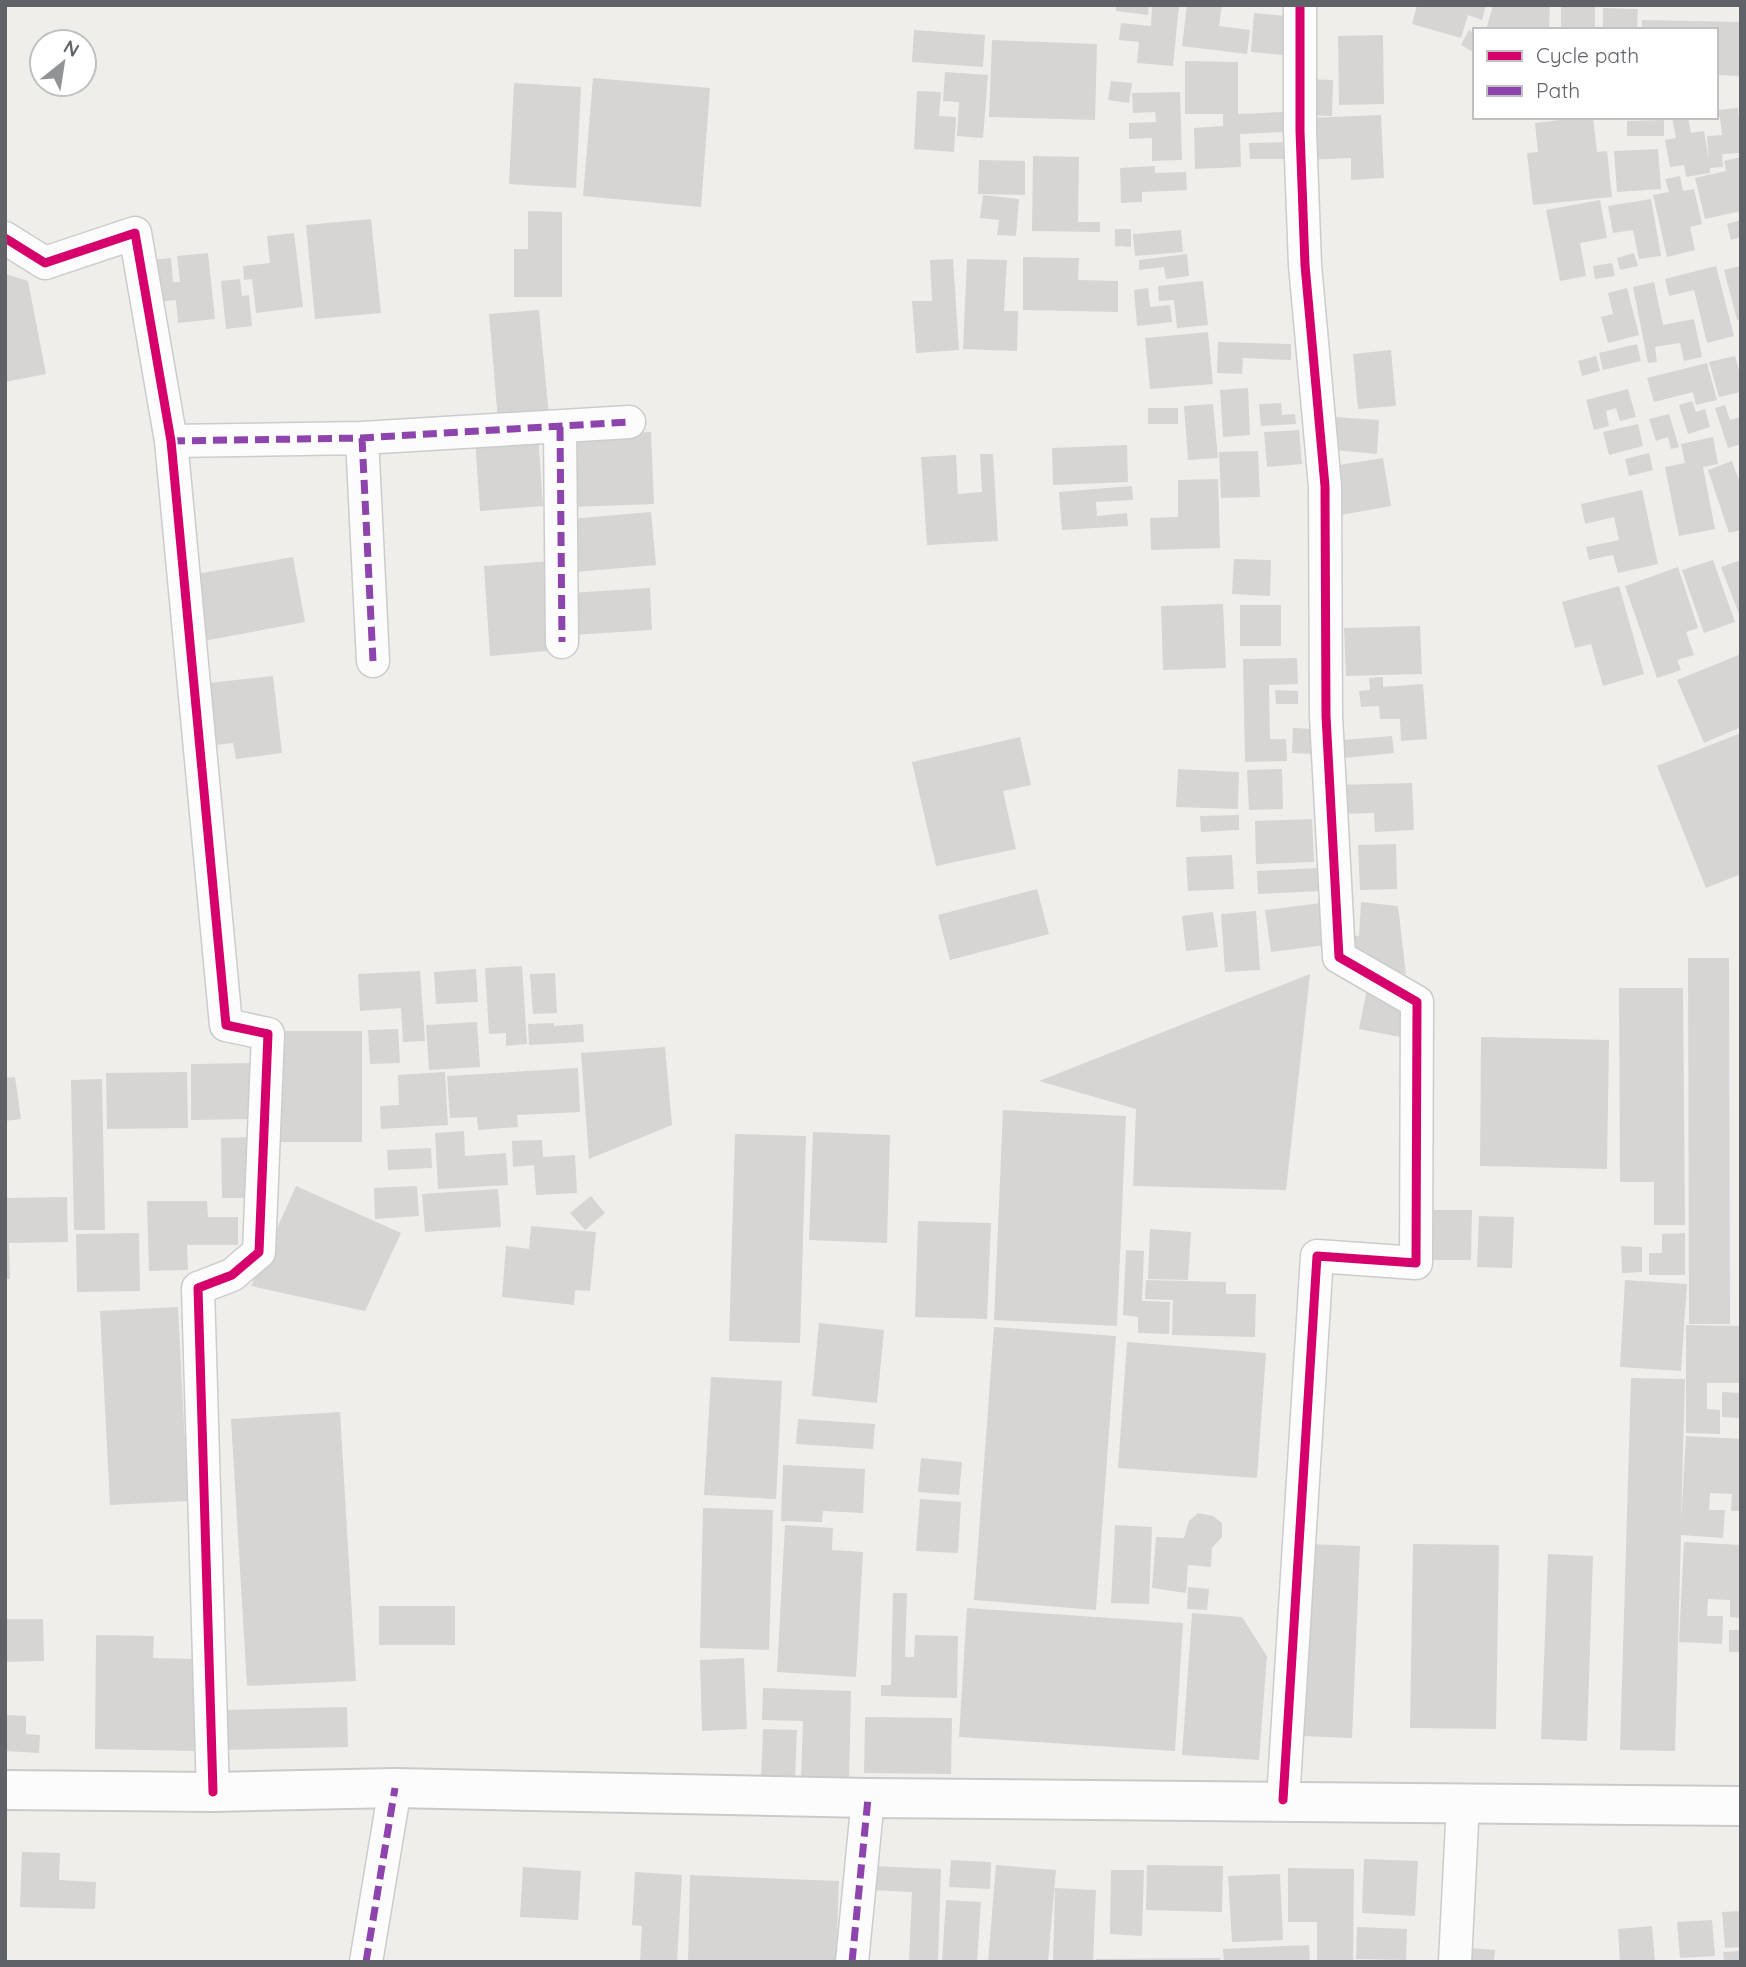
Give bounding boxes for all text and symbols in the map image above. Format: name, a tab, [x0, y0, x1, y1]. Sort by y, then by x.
north arrow	[28, 28, 98, 98]
legend	[1473, 28, 1718, 119]
text: N	[59, 34, 84, 62]
text: Cycle path	[1536, 42, 1639, 68]
text: Path	[1536, 77, 1580, 103]

